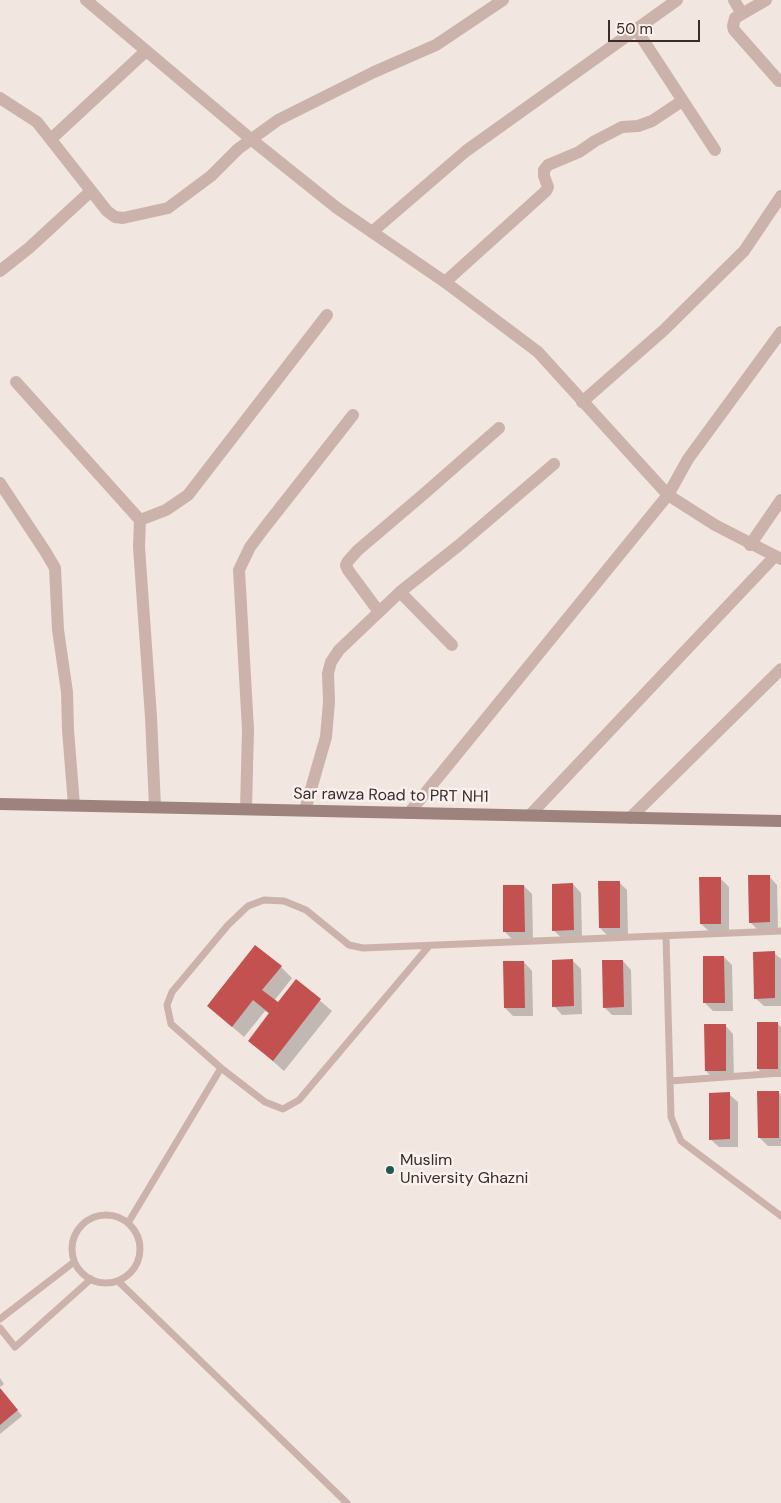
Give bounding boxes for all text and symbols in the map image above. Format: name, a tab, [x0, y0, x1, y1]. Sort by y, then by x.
scale bar	[611, 10, 704, 42]
text: 50 m	[616, 19, 653, 39]
street label: Sar rawza Road to PRT NH1	[293, 785, 489, 807]
place label: Muslim University Ghazni	[400, 1151, 528, 1189]
marker: Muslim University Ghazni	[384, 1164, 396, 1176]

